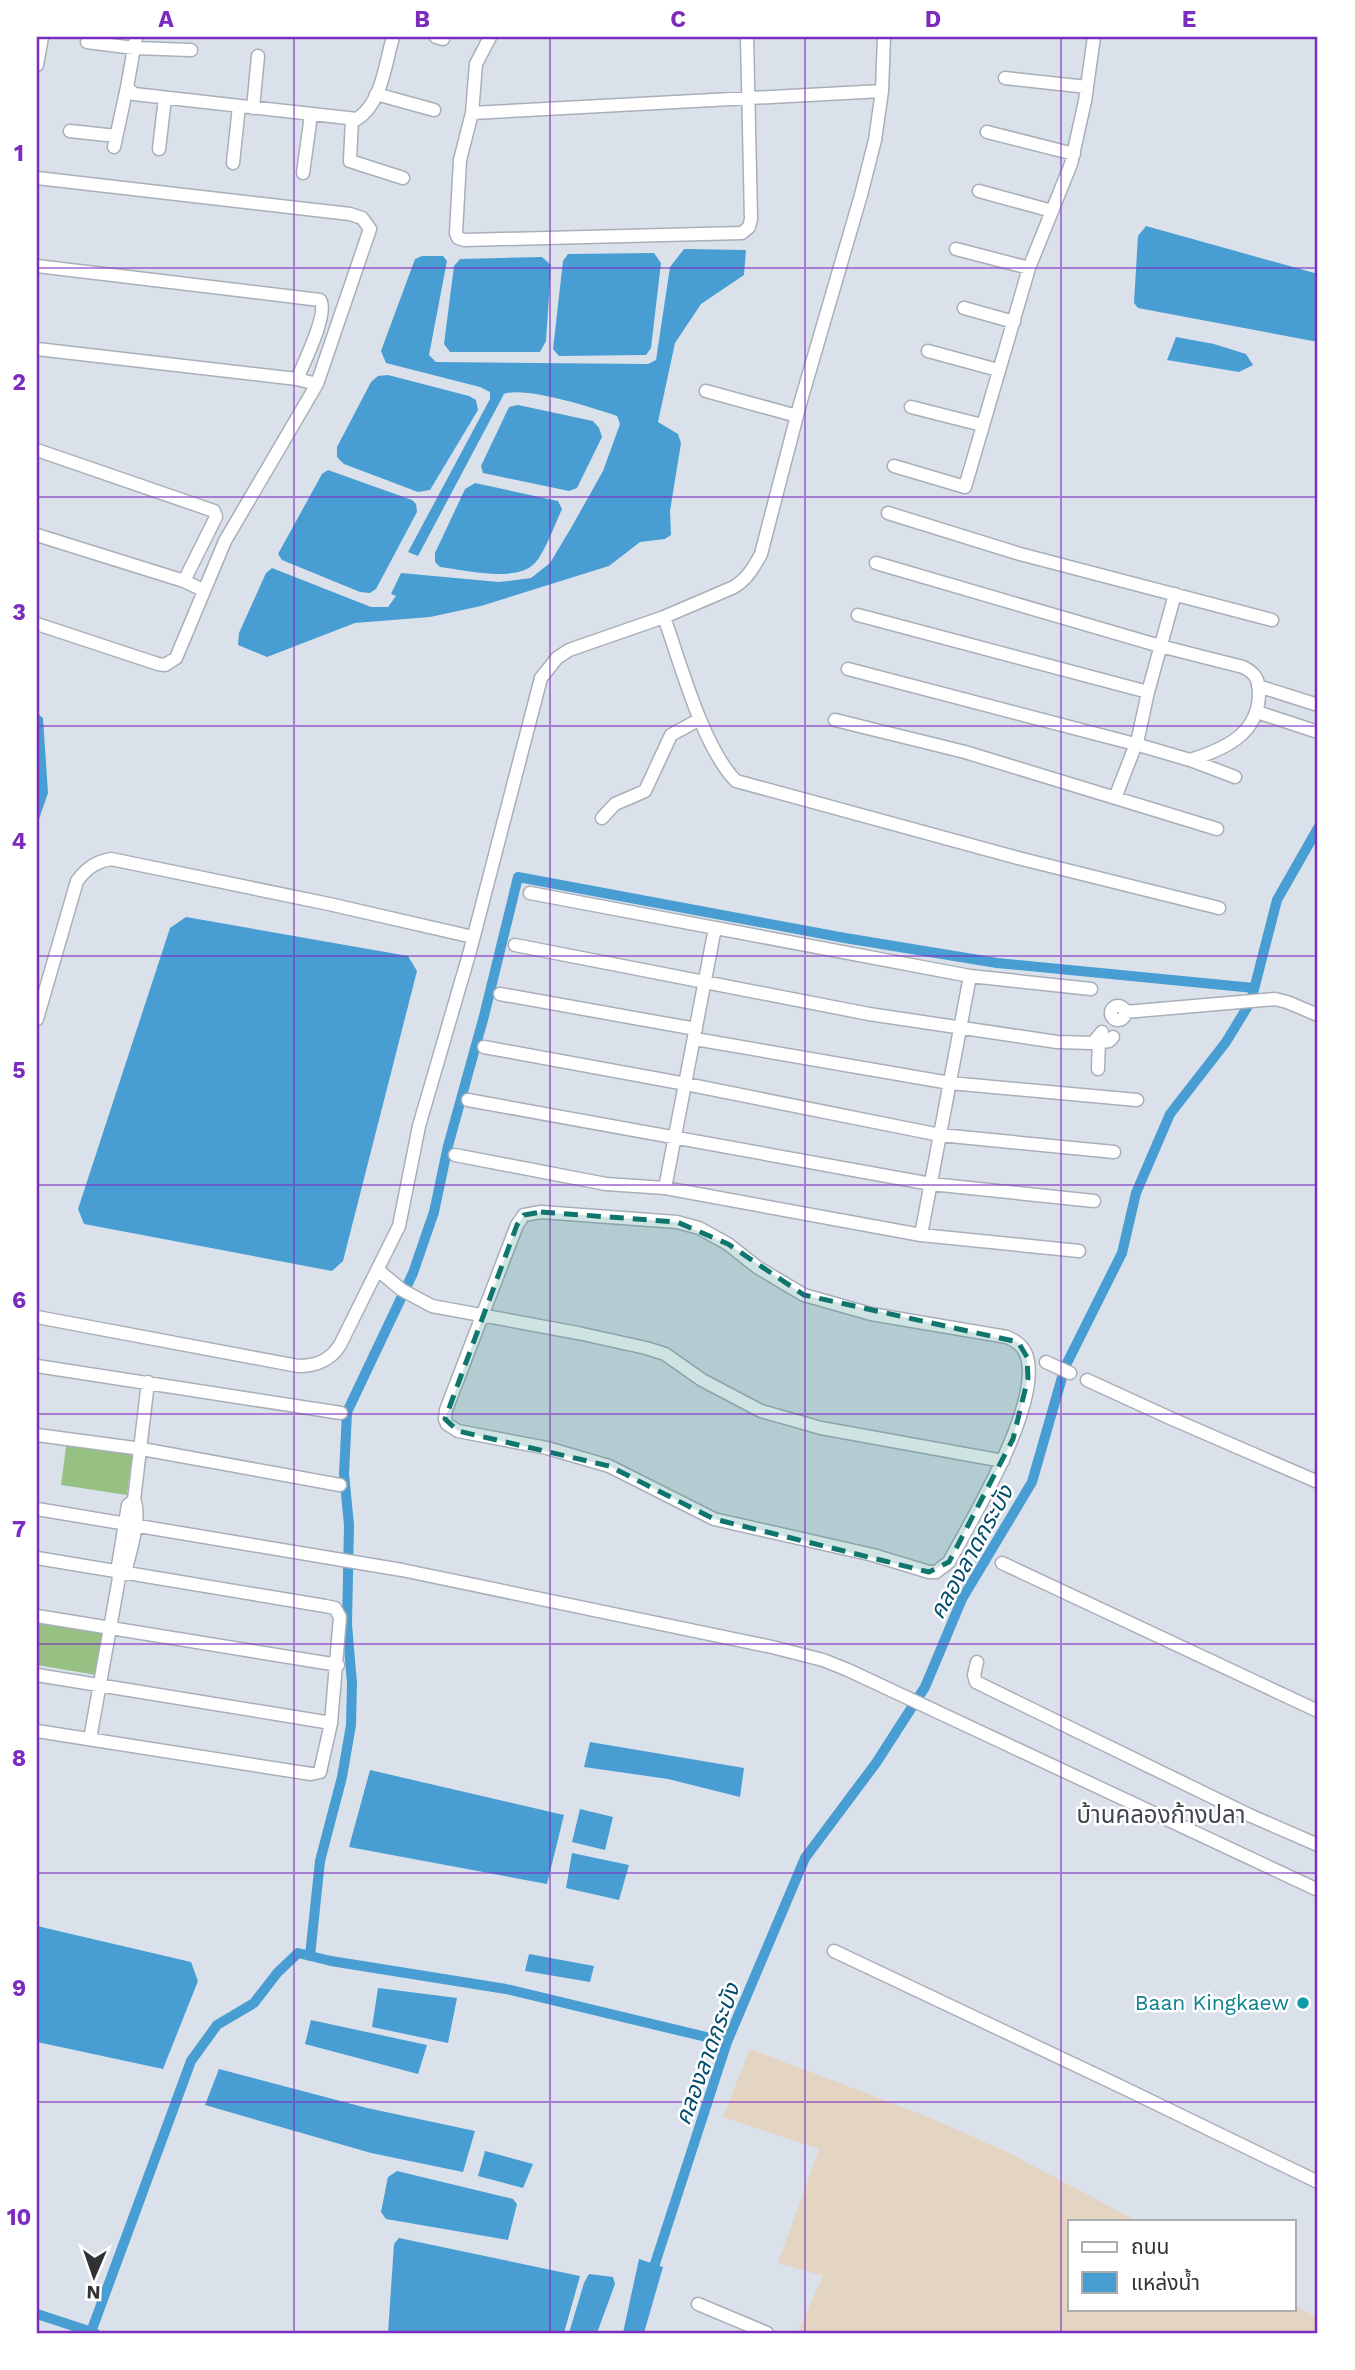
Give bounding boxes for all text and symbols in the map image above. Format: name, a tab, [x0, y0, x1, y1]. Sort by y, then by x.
text: A	[158, 6, 174, 33]
text: B	[414, 6, 430, 33]
text: C	[670, 6, 686, 33]
text: D	[925, 6, 941, 33]
text: E	[1182, 6, 1196, 33]
text: 1	[14, 140, 24, 167]
text: 2	[12, 369, 26, 396]
text: 3	[12, 599, 26, 626]
text: 4	[12, 828, 27, 855]
text: 5	[12, 1057, 26, 1084]
text: 6	[12, 1287, 26, 1314]
water label: คลองลาดกระบัง	[924, 1479, 1020, 1624]
text: 7	[12, 1516, 26, 1543]
text: 8	[12, 1745, 26, 1772]
district label: บ้านคลองก้างปลา	[1076, 1801, 1246, 1829]
text: 9	[12, 1975, 26, 2002]
water label: คลองลาดกระบัง	[669, 1978, 746, 2129]
place label: Baan Kingkaew	[1135, 1990, 1289, 2015]
marker: Baan Kingkaew	[1295, 1995, 1311, 2011]
text: 10	[7, 2204, 31, 2231]
legend	[1068, 2220, 1296, 2310]
text: ถนน	[1131, 2234, 1169, 2259]
north arrow	[60, 2240, 130, 2310]
text: แหล่งน้ำ	[1131, 2268, 1200, 2295]
text: N	[86, 2281, 101, 2304]

